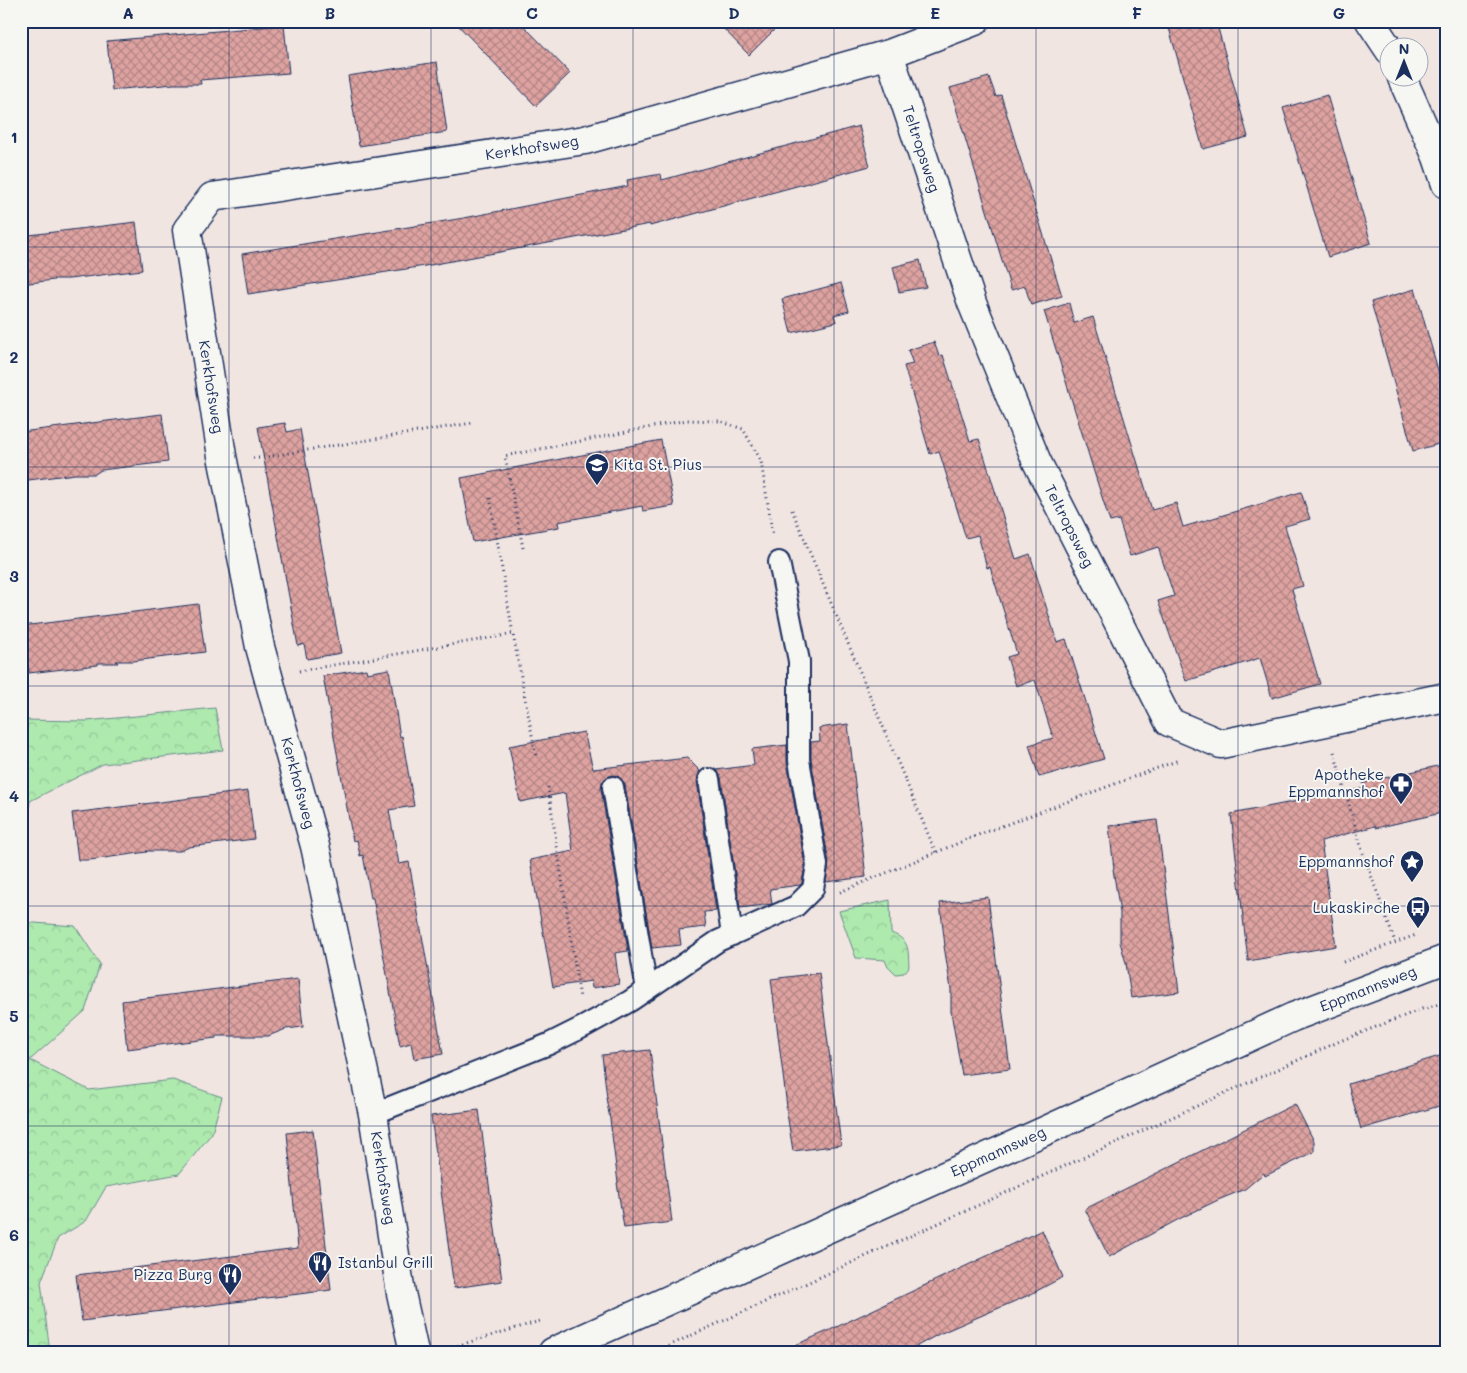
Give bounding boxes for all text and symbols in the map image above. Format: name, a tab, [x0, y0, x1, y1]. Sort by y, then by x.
text: A	[122, 2, 134, 23]
text: B	[325, 2, 335, 23]
text: C	[526, 2, 538, 23]
text: D	[728, 2, 740, 23]
text: E	[930, 2, 940, 23]
text: F	[1132, 2, 1142, 23]
text: G	[1333, 2, 1345, 23]
north arrow	[1380, 38, 1430, 88]
text: N	[1399, 39, 1409, 58]
street label: Teltropsweg	[898, 103, 946, 195]
text: 1	[10, 126, 18, 147]
street label: Kerkhofsweg	[484, 130, 580, 164]
street label: Kerkhofsweg	[195, 339, 229, 435]
text: 2	[10, 346, 19, 367]
school or university icon: Kita St. Pius	[584, 452, 610, 486]
place label: Kita St. Pius	[614, 454, 702, 474]
street label: Teltropsweg	[1040, 481, 1100, 571]
text: 3	[9, 565, 19, 586]
street label: Kerkhofsweg	[277, 735, 321, 831]
place label: Apotheke Eppmannshof	[1288, 764, 1385, 801]
pharmacy icon: Apotheke Eppmannshof	[1388, 771, 1414, 805]
text: 4	[9, 785, 19, 806]
place icon: Eppmannshof	[1399, 849, 1425, 883]
place label: Eppmannshof	[1298, 851, 1395, 871]
bus stop icon: Lukaskirche	[1405, 895, 1431, 929]
place label: Lukaskirche	[1313, 897, 1400, 917]
street label: Eppmannsweg	[1316, 960, 1419, 1016]
text: 5	[9, 1005, 19, 1026]
street label: Eppmannsweg	[947, 1121, 1048, 1181]
street label: Kerkhofsweg	[367, 1130, 401, 1226]
text: 6	[9, 1224, 19, 1245]
restaurant icon: Istanbul Grill	[307, 1250, 333, 1284]
place label: Istanbul Grill	[338, 1252, 433, 1272]
restaurant icon: Pizza Burg	[217, 1262, 243, 1296]
place label: Pizza Burg	[134, 1264, 212, 1284]

